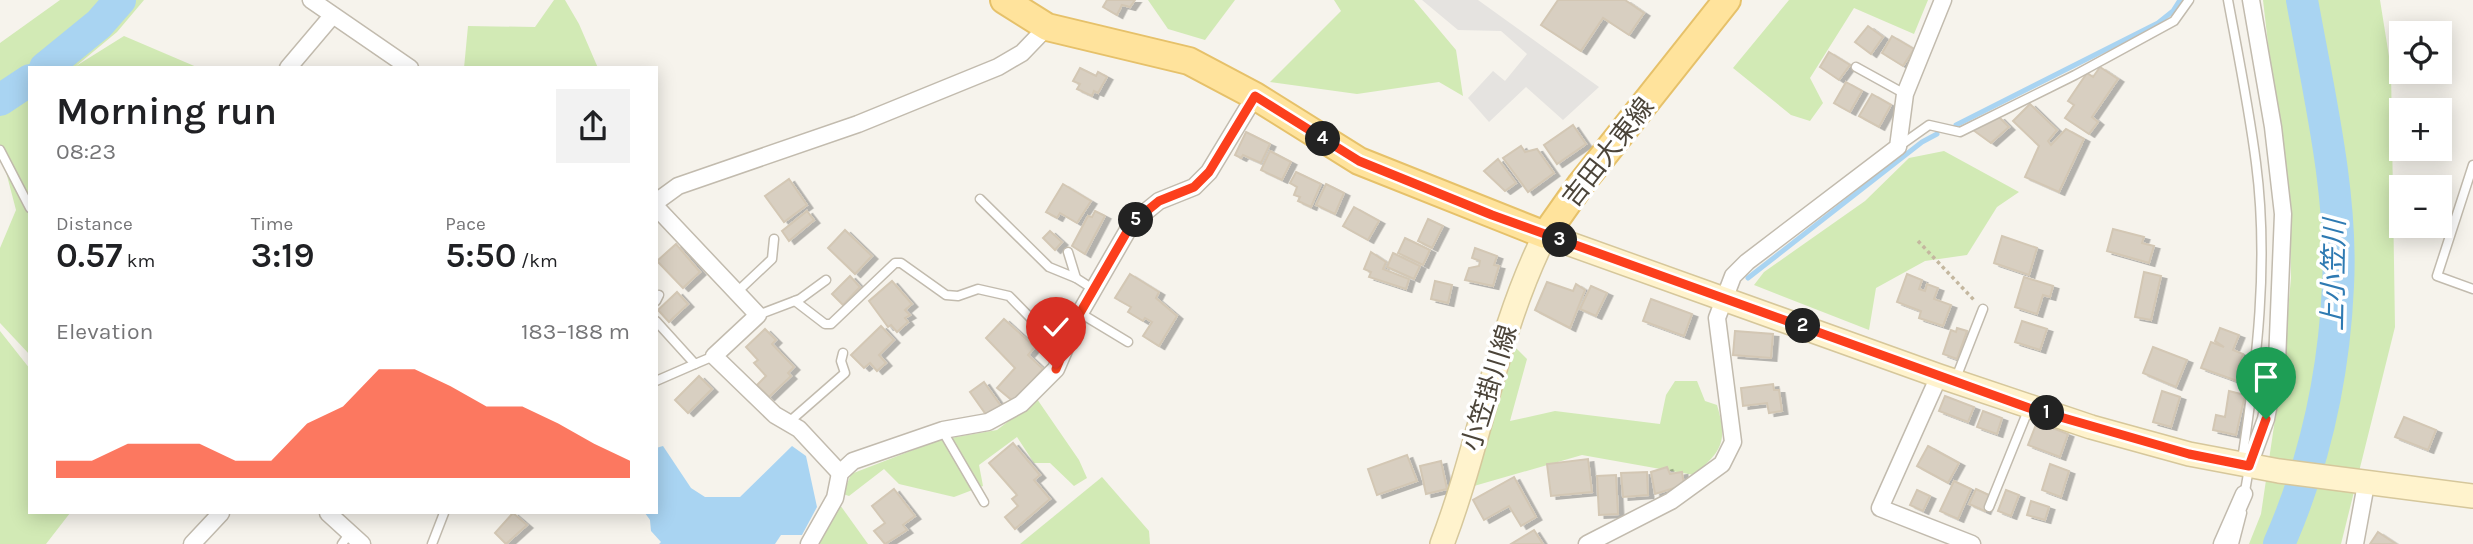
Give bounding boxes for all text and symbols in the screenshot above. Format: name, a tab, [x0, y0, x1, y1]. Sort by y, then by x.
map controls	[2389, 21, 2452, 238]
button: locate	[2389, 21, 2452, 84]
text: Morning run	[56, 89, 277, 134]
button: share	[556, 89, 630, 163]
street label: 吉田大東線	[1556, 92, 1661, 213]
button: +	[2389, 98, 2452, 161]
pin: 4	[1306, 122, 1340, 156]
text: 4	[1317, 127, 1328, 149]
text: 08:23	[56, 138, 116, 165]
button: −	[2389, 175, 2452, 238]
pin: 5	[1118, 202, 1154, 238]
text: 5	[1130, 208, 1141, 230]
text: Distance	[56, 213, 133, 235]
text: Time	[251, 213, 293, 235]
text: Pace	[445, 213, 486, 235]
water label: 上小笠川	[2316, 216, 2351, 331]
pin: 3	[1542, 222, 1578, 258]
text: 3	[1554, 228, 1565, 250]
text: 0.57	[56, 235, 122, 276]
text: 3:19	[251, 235, 314, 276]
text: 5:50	[445, 235, 517, 276]
text: km	[122, 250, 155, 272]
text: /km	[517, 250, 558, 272]
pin	[1026, 297, 1086, 369]
icon: check	[1037, 308, 1075, 346]
pin: 2	[1786, 308, 1820, 344]
text: 2	[1797, 314, 1808, 336]
text: Elevation	[56, 318, 153, 345]
text: 183–188 m	[521, 318, 630, 345]
street label: 小笠掛川線	[1456, 321, 1523, 455]
pin	[2236, 347, 2296, 419]
icon: arrive	[2247, 358, 2285, 396]
pin: 1	[2030, 396, 2064, 430]
text: 1	[2043, 401, 2050, 423]

